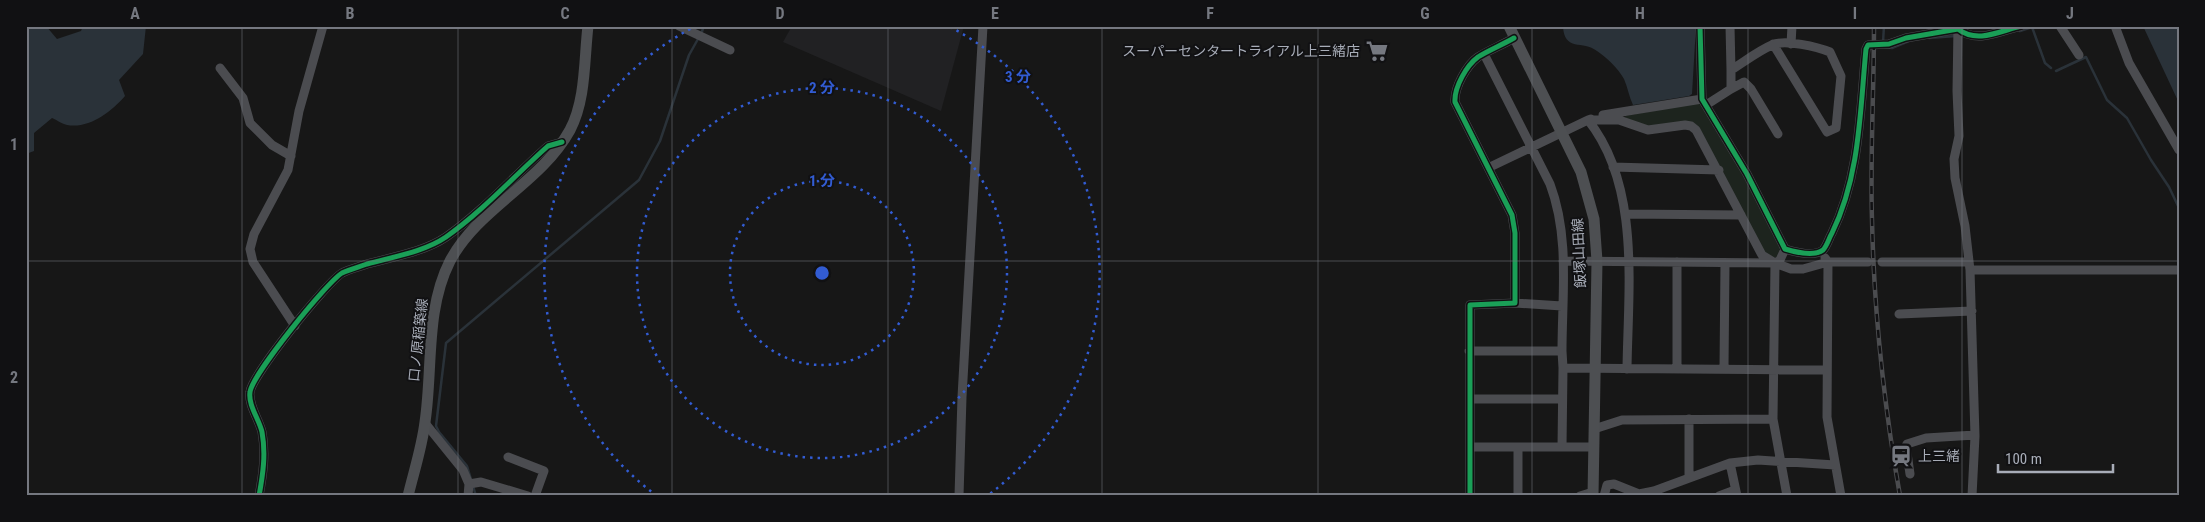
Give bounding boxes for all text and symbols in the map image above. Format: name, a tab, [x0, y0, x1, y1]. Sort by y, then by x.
text: A	[130, 4, 140, 23]
text: B	[346, 4, 355, 23]
text: C	[560, 4, 570, 23]
text: D	[775, 4, 785, 23]
text: E	[991, 4, 999, 23]
text: F	[1206, 4, 1214, 23]
text: G	[1420, 4, 1430, 23]
text: H	[1635, 4, 1645, 23]
text: I	[1853, 4, 1857, 23]
text: J	[2066, 4, 2074, 23]
supermarket icon: スーパーセンタートライアル上三緒店	[1364, 38, 1390, 64]
place label: スーパーセンタートライアル上三緒店	[1122, 43, 1360, 59]
text: 3 分	[1005, 68, 1031, 86]
text: 2 分	[809, 79, 835, 97]
text: 1	[10, 135, 18, 154]
text: 1 分	[809, 172, 835, 190]
street label: 飯塚山田線	[1569, 218, 1589, 288]
centre of rings	[813, 264, 831, 282]
street label: 口ノ原稲築線	[406, 297, 430, 383]
text: 2	[10, 368, 18, 387]
scale bar	[1998, 442, 2112, 474]
station icon: 上三緒	[1888, 443, 1914, 469]
place label: 上三緒	[1918, 448, 1960, 464]
text: 100 m	[2005, 450, 2042, 468]

